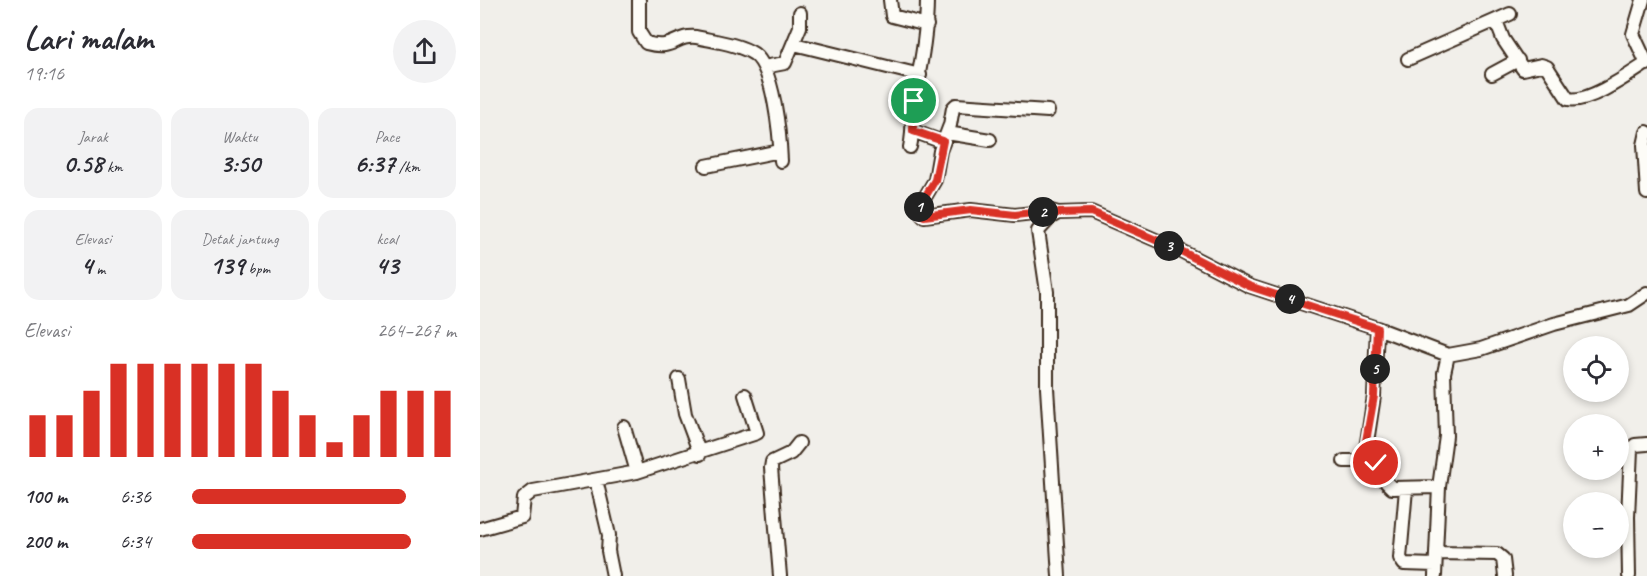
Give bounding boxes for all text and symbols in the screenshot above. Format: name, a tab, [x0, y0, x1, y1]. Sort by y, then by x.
text: Lari malam	[24, 17, 153, 59]
button: share	[393, 20, 456, 83]
text: 19:16	[24, 61, 64, 86]
pin	[888, 75, 939, 126]
icon: arrive	[897, 84, 930, 117]
text: Jarak	[78, 127, 108, 147]
text: Waktu	[222, 127, 258, 147]
text: Pace	[375, 127, 399, 147]
text: 0.58	[63, 147, 103, 180]
text: 3:50	[220, 147, 260, 180]
text: 6:37	[354, 147, 395, 180]
text: km	[103, 157, 123, 177]
text: /km	[395, 157, 420, 177]
pin: 1	[904, 192, 934, 222]
text: 1	[915, 197, 923, 217]
pin: 2	[1028, 197, 1058, 227]
text: 2	[1039, 202, 1047, 222]
text: Elevasi	[75, 229, 111, 249]
text: Detak jantung	[201, 229, 279, 249]
text: kcal	[376, 229, 398, 249]
pin: 3	[1154, 231, 1184, 261]
text: 3	[1165, 236, 1173, 256]
text: 4	[81, 249, 92, 282]
text: 139	[210, 249, 244, 282]
text: 43	[375, 249, 399, 282]
text: m	[92, 259, 105, 279]
text: bpm	[244, 259, 270, 279]
pin: 4	[1275, 284, 1305, 314]
text: 4	[1286, 289, 1294, 309]
text: Elevasi	[24, 318, 70, 343]
text: 264–267 m	[377, 318, 456, 343]
map controls	[1563, 336, 1629, 558]
button: locate	[1563, 336, 1629, 402]
pin: 5	[1360, 354, 1390, 384]
text: 5	[1372, 359, 1378, 379]
button: +	[1563, 414, 1629, 480]
pin	[1350, 437, 1401, 488]
icon: check	[1359, 446, 1392, 479]
text: 100 m	[24, 484, 67, 509]
text: 6:36	[120, 484, 151, 509]
button: −	[1563, 492, 1629, 558]
text: 200 m	[24, 529, 67, 554]
text: 6:34	[120, 529, 151, 554]

